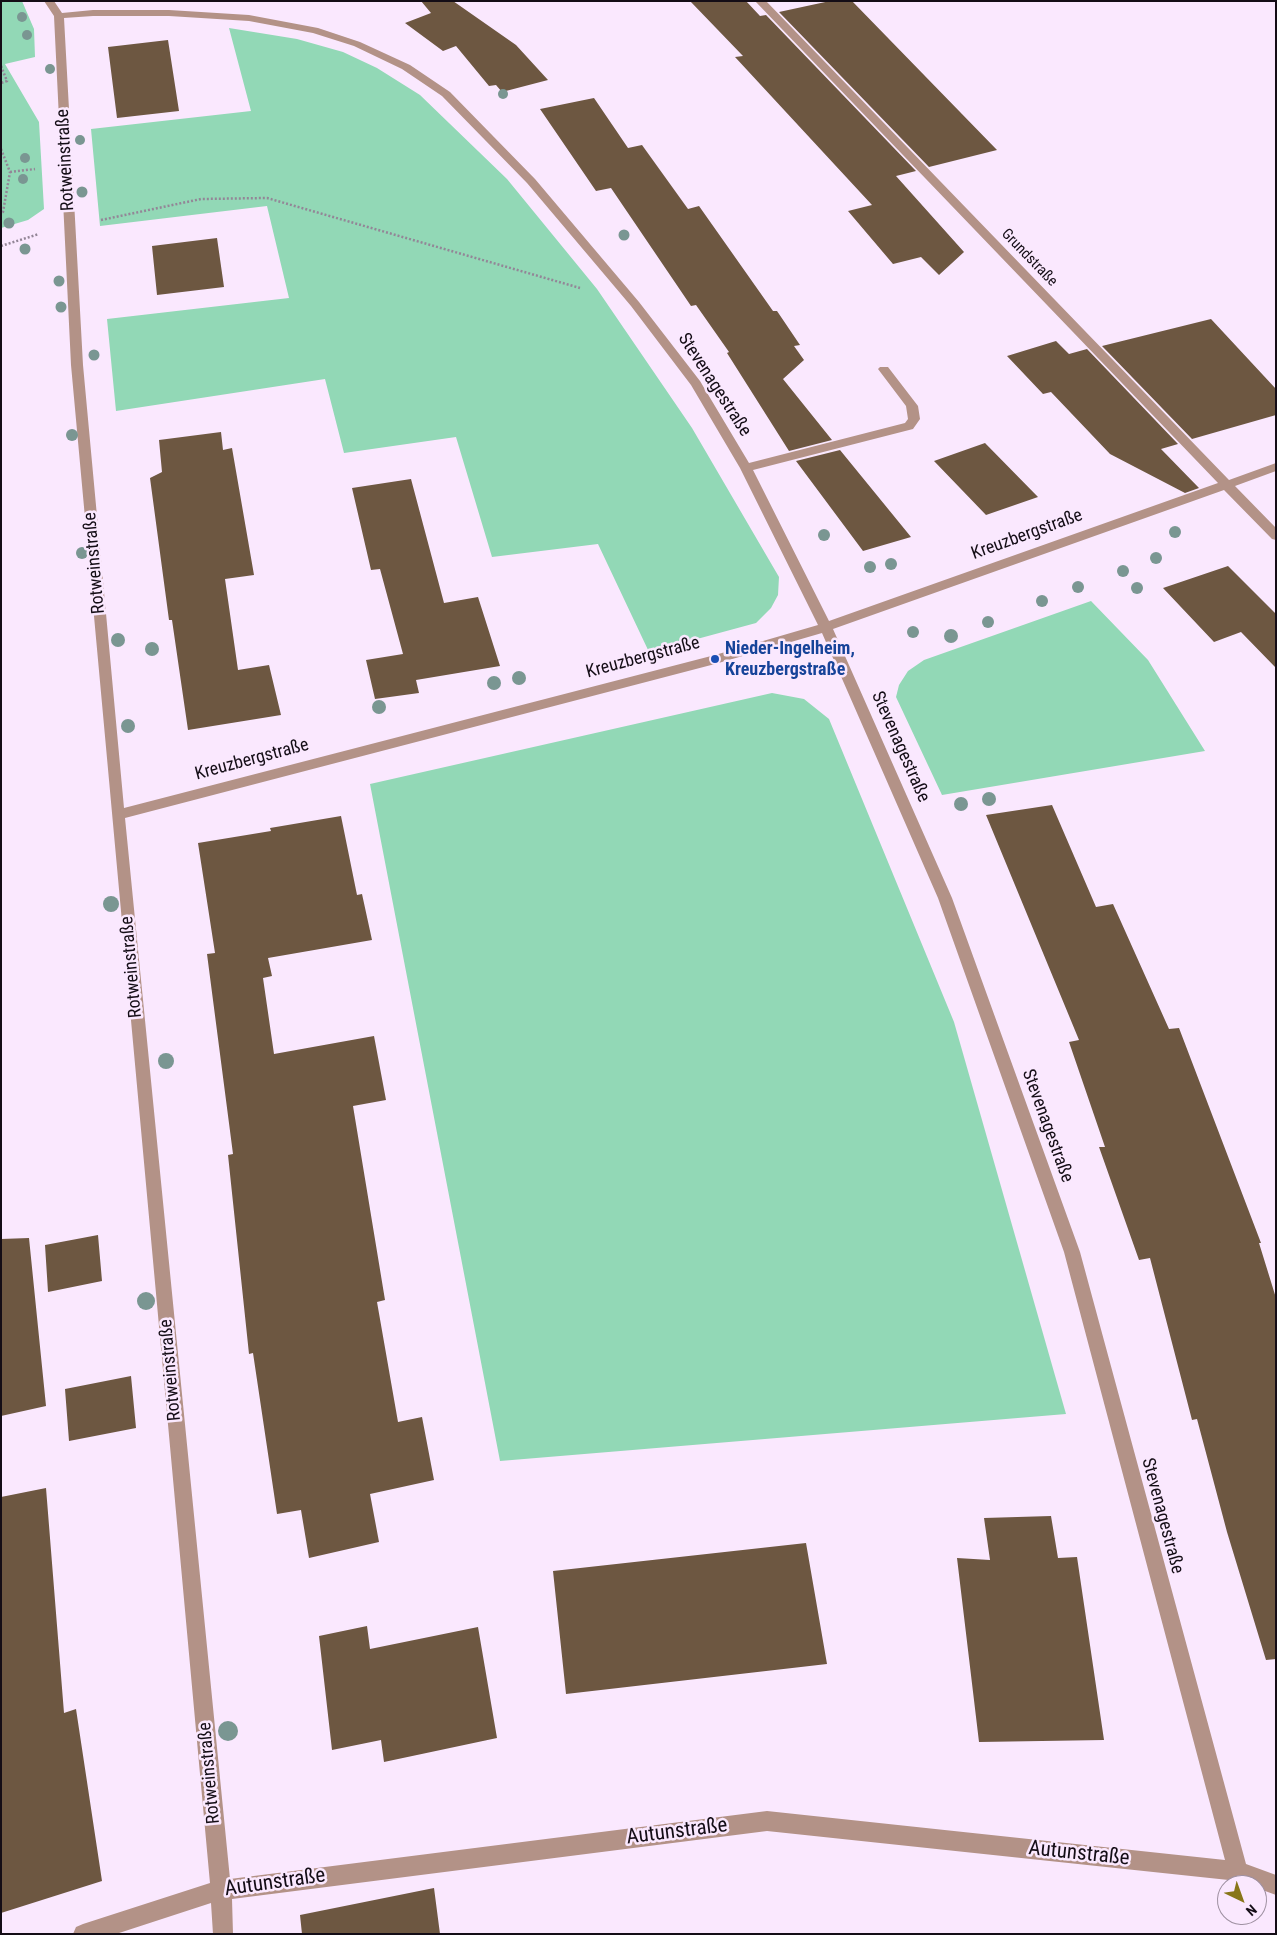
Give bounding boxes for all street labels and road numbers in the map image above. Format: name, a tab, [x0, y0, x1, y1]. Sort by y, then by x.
street label: Rotweinstraße	[53, 108, 79, 212]
street label: Grundstraße	[997, 225, 1061, 291]
street label: Stevenagestraße	[673, 329, 755, 441]
street label: Kreuzbergstraße	[968, 505, 1086, 565]
street label: Rotweinstraße	[80, 511, 110, 615]
street label: Kreuzbergstraße	[584, 632, 702, 684]
street label: Stevenagestraße	[866, 688, 934, 806]
street label: Kreuzbergstraße	[193, 734, 311, 786]
street label: Rotweinstraße	[117, 915, 147, 1019]
street label: Stevenagestraße	[1017, 1066, 1077, 1186]
street label: Rotweinstraße	[156, 1318, 186, 1422]
street label: Stevenagestraße	[1136, 1456, 1188, 1576]
street label: Rotweinstraße	[195, 1721, 225, 1825]
street label: Autunstraße	[625, 1813, 729, 1851]
street label: Autunstraße	[1027, 1836, 1131, 1872]
street label: Autunstraße	[223, 1863, 327, 1903]

